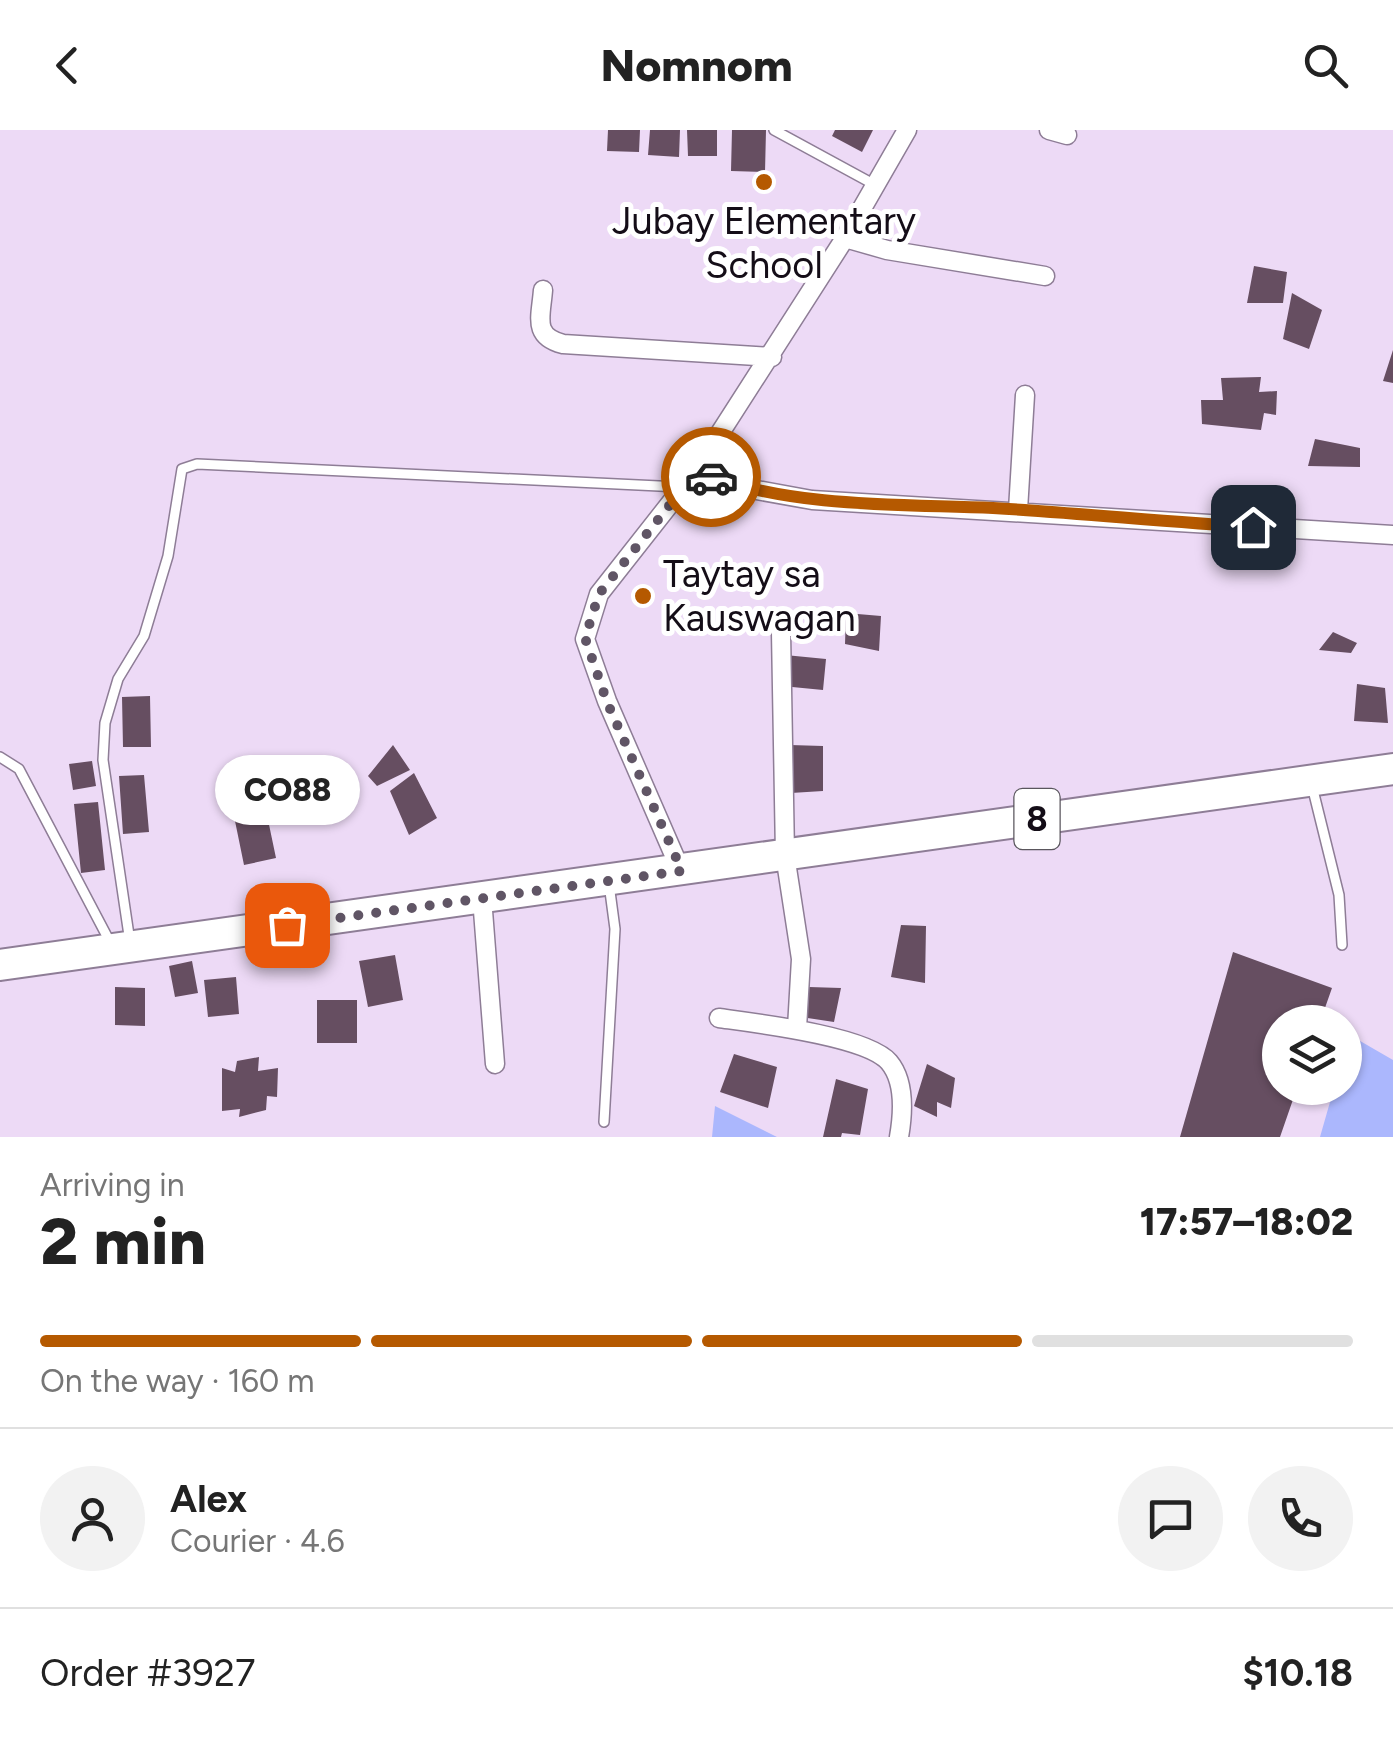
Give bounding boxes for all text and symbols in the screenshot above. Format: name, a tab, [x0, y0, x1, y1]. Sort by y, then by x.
icon: back	[40, 38, 95, 93]
text: Nomnom	[600, 38, 793, 92]
icon: search	[1298, 38, 1353, 93]
marker: Jubay Elementary School	[753, 171, 775, 193]
place label: Jubay Elementary School	[612, 198, 916, 288]
courier	[661, 427, 761, 527]
icon: car	[684, 450, 739, 505]
pin	[1211, 485, 1296, 570]
icon: home	[1226, 500, 1281, 555]
place label: Taytay sa Kauswagan	[663, 551, 856, 641]
marker: Taytay sa Kauswagan	[632, 585, 654, 607]
callout: CO88	[214, 755, 360, 825]
text: CO88	[244, 771, 331, 809]
road number: 8	[1014, 789, 1060, 849]
pin	[245, 883, 330, 968]
icon: bag	[260, 898, 315, 953]
map controls	[1262, 1005, 1362, 1105]
button: layers	[1262, 1005, 1362, 1105]
text: Arriving in	[40, 1166, 185, 1204]
text: 17:57–18:02	[1140, 1199, 1353, 1245]
text: 2 min	[40, 1202, 206, 1280]
text: On the way · 160 m	[40, 1362, 314, 1400]
button: person	[40, 1466, 145, 1571]
button: chat	[1118, 1466, 1223, 1571]
button: phone	[1248, 1466, 1353, 1571]
text: Alex	[170, 1476, 247, 1522]
text: Courier · 4.6	[170, 1522, 345, 1560]
text: Order #3927	[40, 1650, 255, 1696]
text: $10.18	[1243, 1650, 1353, 1696]

